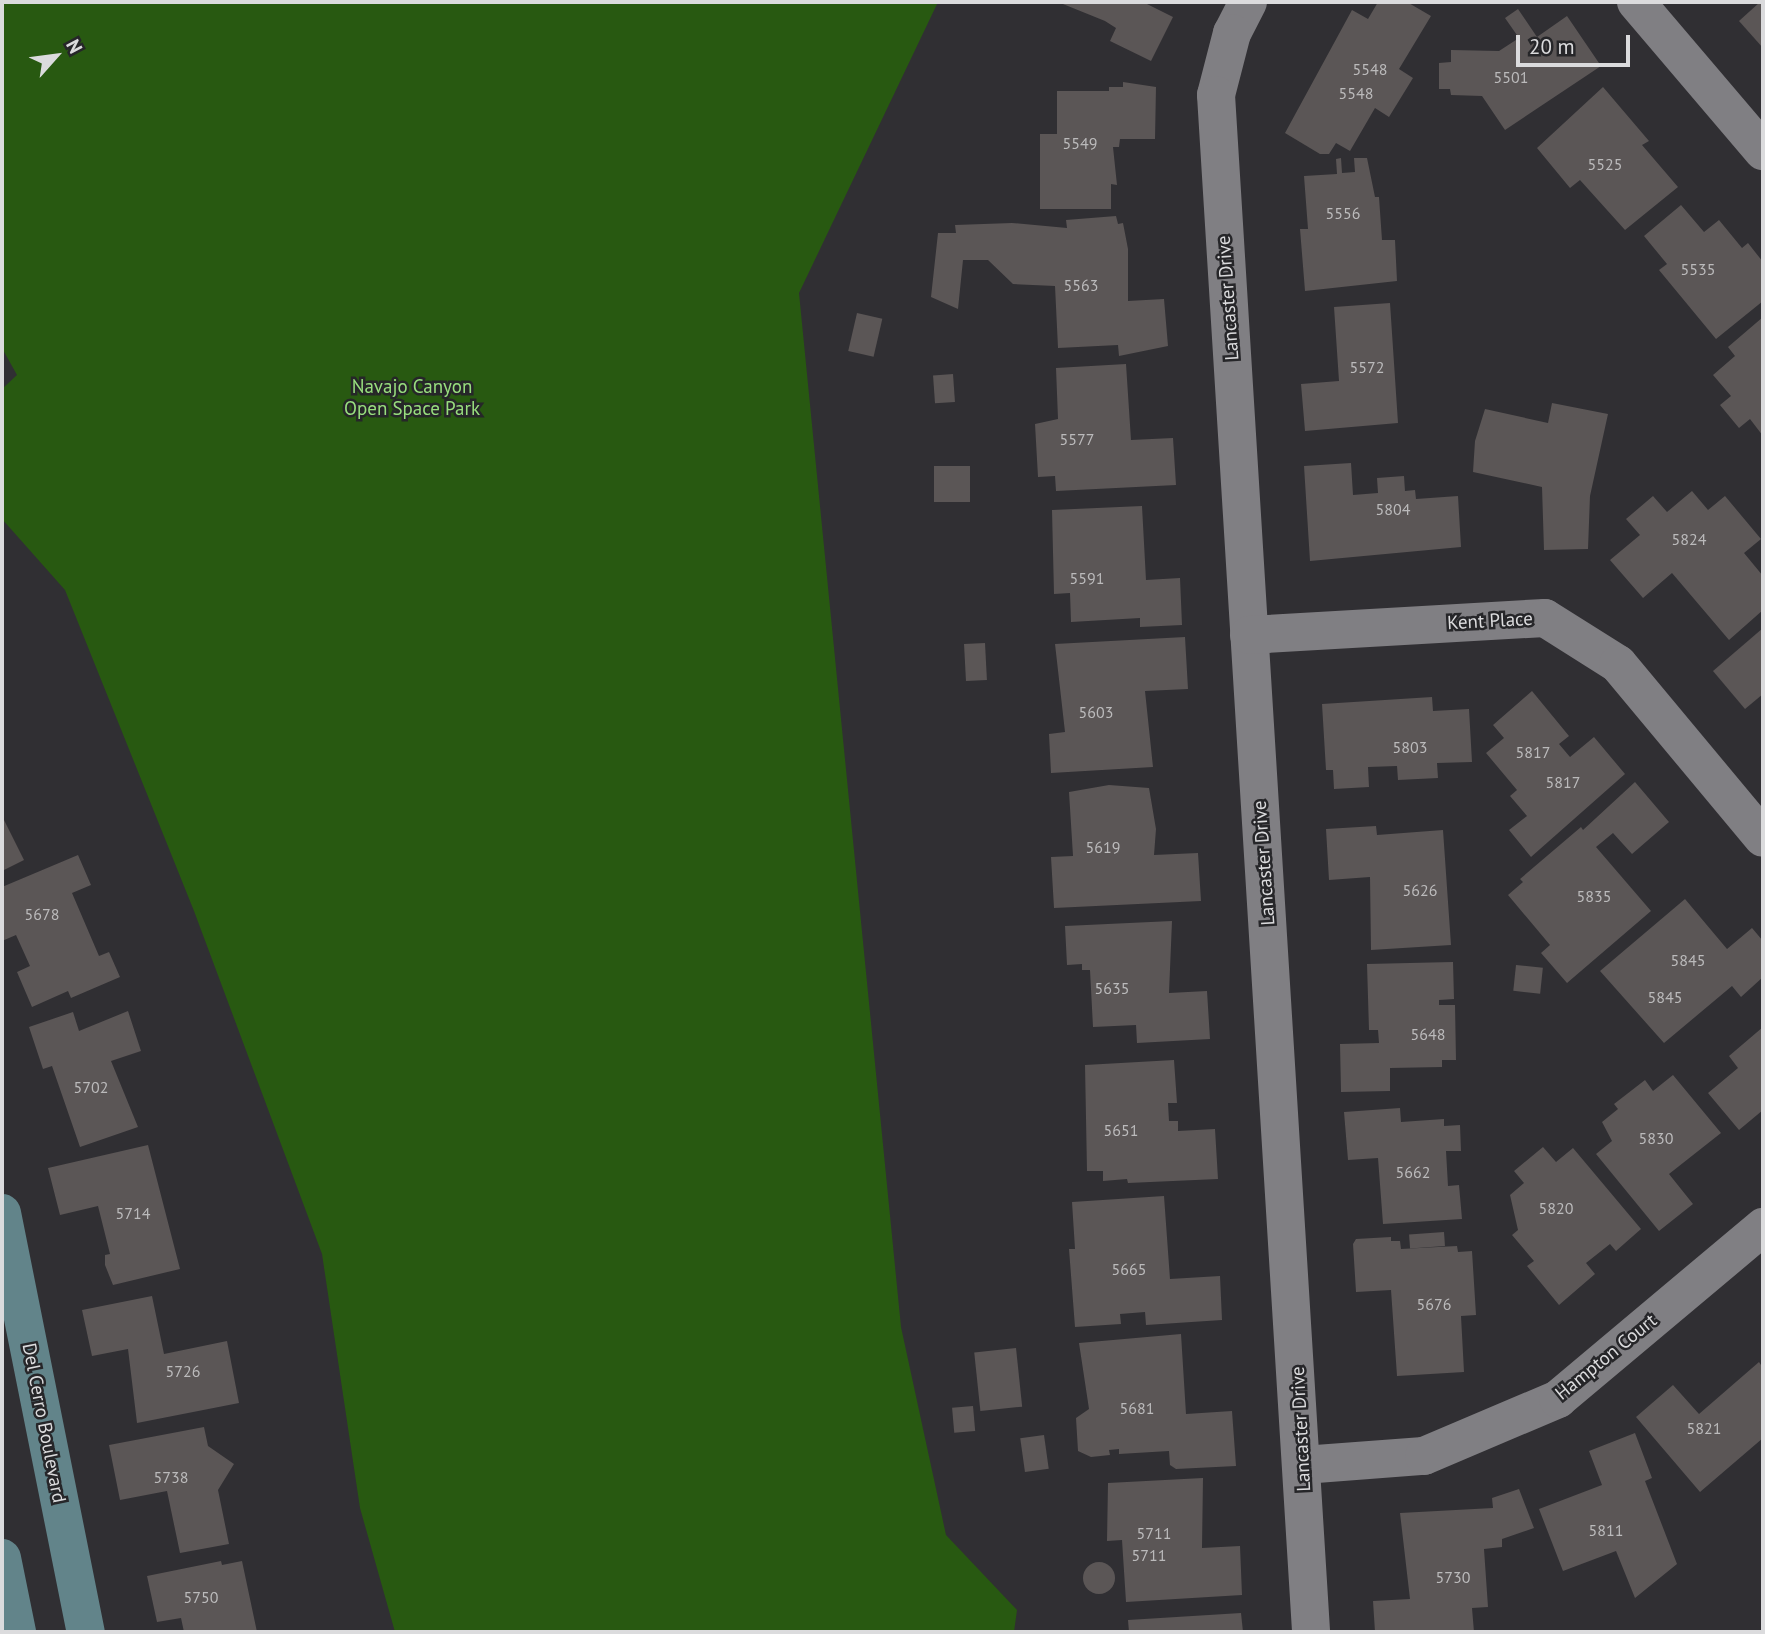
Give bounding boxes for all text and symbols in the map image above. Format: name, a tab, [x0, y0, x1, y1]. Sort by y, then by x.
north arrow	[21, 21, 91, 91]
scale bar	[1520, 21, 1634, 65]
text: 20 m	[1529, 33, 1575, 60]
text: N	[61, 35, 88, 57]
house number: 5548	[1353, 59, 1387, 79]
house number: 5501	[1494, 67, 1528, 87]
house number: 5548	[1339, 83, 1373, 103]
house number: 5549	[1063, 133, 1097, 153]
house number: 5525	[1588, 154, 1622, 174]
house number: 5556	[1326, 203, 1360, 223]
street label: Lancaster Drive	[1212, 235, 1244, 361]
house number: 5535	[1681, 259, 1715, 279]
house number: 5563	[1064, 275, 1098, 295]
house number: 5572	[1350, 357, 1384, 377]
park label: Navajo Canyon Open Space Park	[344, 376, 480, 420]
house number: 5577	[1060, 429, 1094, 449]
house number: 5804	[1376, 499, 1410, 519]
house number: 5824	[1672, 529, 1706, 549]
house number: 5591	[1070, 568, 1104, 588]
street label: Kent Place	[1447, 607, 1533, 635]
house number: 5603	[1079, 702, 1113, 722]
house number: 5803	[1393, 737, 1427, 757]
house number: 5817	[1516, 742, 1550, 762]
house number: 5817	[1546, 772, 1580, 792]
street label: Lancaster Drive	[1248, 800, 1280, 926]
house number: 5619	[1086, 837, 1120, 857]
house number: 5626	[1403, 880, 1437, 900]
house number: 5835	[1577, 886, 1611, 906]
house number: 5678	[25, 904, 59, 924]
house number: 5845	[1671, 950, 1705, 970]
house number: 5635	[1095, 978, 1129, 998]
house number: 5845	[1648, 987, 1682, 1007]
house number: 5648	[1411, 1024, 1445, 1044]
house number: 5702	[74, 1077, 108, 1097]
house number: 5651	[1104, 1120, 1138, 1140]
house number: 5830	[1639, 1128, 1673, 1148]
house number: 5662	[1396, 1162, 1430, 1182]
house number: 5820	[1539, 1198, 1573, 1218]
house number: 5714	[116, 1203, 150, 1223]
house number: 5665	[1112, 1259, 1146, 1279]
house number: 5676	[1417, 1294, 1451, 1314]
street label: Hampton Court	[1551, 1309, 1661, 1405]
street label: Del Cerro Boulevard	[17, 1341, 71, 1505]
house number: 5726	[166, 1361, 200, 1381]
street label: Lancaster Drive	[1286, 1366, 1316, 1492]
house number: 5681	[1120, 1398, 1154, 1418]
house number: 5821	[1687, 1418, 1721, 1438]
house number: 5738	[154, 1467, 188, 1487]
house number: 5811	[1589, 1520, 1623, 1540]
house number: 5711	[1137, 1523, 1171, 1543]
house number: 5711	[1132, 1545, 1166, 1565]
house number: 5730	[1436, 1567, 1470, 1587]
house number: 5750	[184, 1587, 218, 1607]

